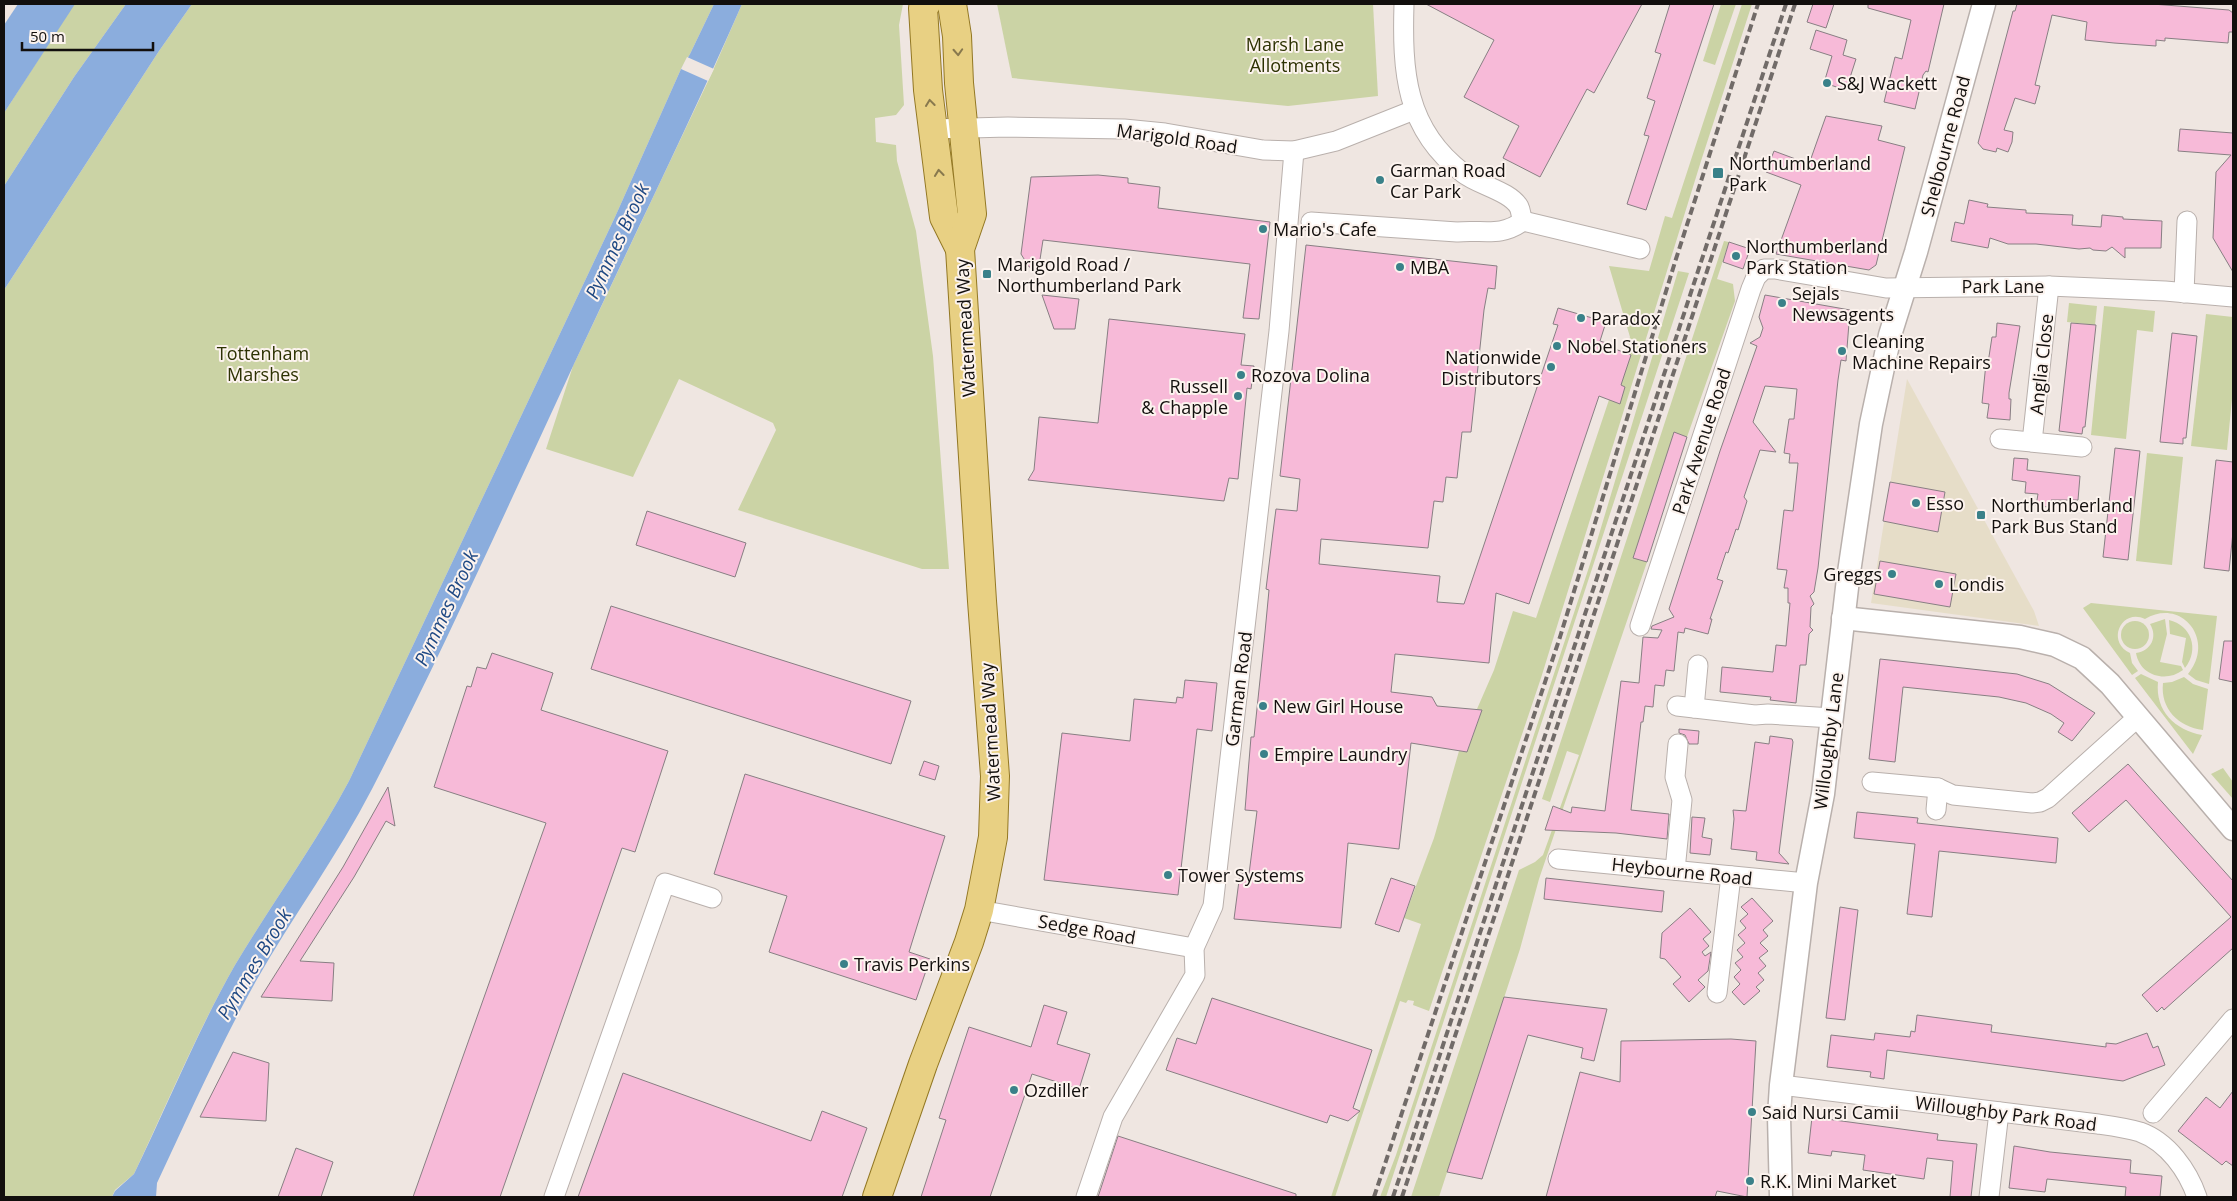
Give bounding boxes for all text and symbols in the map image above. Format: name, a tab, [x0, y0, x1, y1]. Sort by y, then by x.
scale bar	[22, 20, 154, 52]
text: 50 m	[30, 26, 65, 46]
park label: Marsh Lane Allotments	[1246, 32, 1344, 77]
one-way arrow	[952, 48, 963, 56]
place label: S&J Wackett	[1837, 71, 1937, 95]
street label: Shelbourne Road	[1915, 73, 1975, 219]
marker: S&J Wackett	[1821, 77, 1833, 89]
one-way arrow	[925, 98, 936, 106]
street label: Marigold Road	[1115, 118, 1239, 158]
place label: Northumberland Park	[1729, 151, 1871, 196]
place label: Garman Road Car Park	[1390, 158, 1506, 203]
marker: Northumberland Park	[1711, 166, 1725, 180]
one-way arrow	[934, 169, 945, 177]
marker: Garman Road Car Park	[1374, 174, 1386, 186]
water label: Pymmes Brook	[579, 178, 655, 303]
place label: Mario's Cafe	[1273, 217, 1377, 241]
marker: Mario's Cafe	[1257, 223, 1269, 235]
place label: Northumberland Park Station	[1746, 234, 1888, 279]
marker: Northumberland Park Station	[1730, 250, 1742, 262]
place label: Marigold Road / Northumberland Park	[997, 252, 1182, 297]
place label: MBA	[1410, 255, 1450, 279]
street label: Watermead Way	[949, 257, 981, 398]
marker: MBA	[1394, 261, 1406, 273]
marker: Marigold Road / Northumberland Park	[981, 268, 993, 280]
street label: Park Lane	[1962, 274, 2044, 298]
place label: Sejals Newsagents	[1792, 281, 1894, 326]
marker: Sejals Newsagents	[1776, 297, 1788, 309]
place label: Paradox	[1591, 306, 1661, 330]
marker: Paradox	[1575, 312, 1587, 324]
street label: Anglia Close	[2024, 312, 2058, 416]
place label: Cleaning Machine Repairs	[1852, 329, 1991, 374]
place label: Nobel Stationers	[1567, 334, 1707, 358]
marker: Nobel Stationers	[1551, 340, 1563, 352]
park label: Tottenham Marshes	[217, 341, 309, 386]
place label: Nationwide Distributors	[1441, 345, 1541, 390]
marker: Cleaning Machine Repairs	[1836, 345, 1848, 357]
marker: Nationwide Distributors	[1545, 361, 1557, 373]
place label: Rozova Dolina	[1251, 363, 1370, 387]
street label: Park Avenue Road	[1666, 365, 1736, 517]
marker: Rozova Dolina	[1235, 369, 1247, 381]
place label: Russell & Chapple	[1141, 374, 1228, 419]
marker: Russell & Chapple	[1232, 390, 1244, 402]
place label: Esso	[1926, 491, 1964, 515]
place label: Northumberland Park Bus Stand	[1991, 493, 2133, 538]
marker: Esso	[1910, 497, 1922, 509]
marker: Northumberland Park Bus Stand	[1975, 509, 1987, 521]
water label: Pymmes Brook	[408, 545, 484, 670]
place label: Greggs	[1823, 562, 1882, 586]
marker: Greggs	[1886, 568, 1898, 580]
place label: Londis	[1949, 572, 2004, 596]
marker: Londis	[1933, 578, 1945, 590]
street label: Garman Road	[1219, 630, 1257, 748]
street label: Watermead Way	[974, 661, 1006, 802]
street label: Willoughby Lane	[1808, 671, 1848, 811]
place label: New Girl House	[1273, 694, 1403, 718]
marker: New Girl House	[1257, 700, 1269, 712]
place label: Empire Laundry	[1274, 742, 1408, 766]
marker: Empire Laundry	[1258, 748, 1270, 760]
street label: Heybourne Road	[1610, 852, 1754, 890]
place label: Tower Systems	[1178, 863, 1304, 887]
marker: Tower Systems	[1162, 869, 1174, 881]
water label: Pymmes Brook	[211, 903, 298, 1024]
street label: Sedge Road	[1036, 909, 1138, 949]
place label: Travis Perkins	[854, 952, 970, 976]
marker: Travis Perkins	[838, 958, 850, 970]
place label: Ozdiller	[1024, 1078, 1089, 1102]
marker: Ozdiller	[1008, 1084, 1020, 1096]
street label: Willoughby Park Road	[1914, 1090, 2098, 1136]
place label: Said Nursi Camii	[1762, 1100, 1899, 1124]
marker: Said Nursi Camii	[1746, 1106, 1758, 1118]
place label: R.K. Mini Market	[1760, 1169, 1897, 1193]
marker: R.K. Mini Market	[1744, 1175, 1756, 1187]

